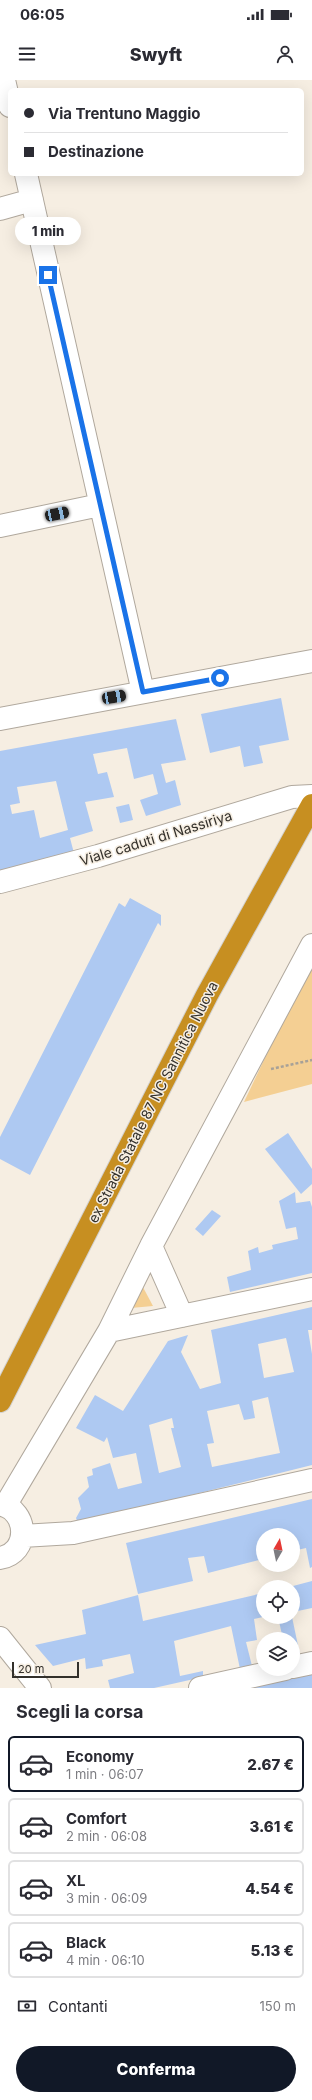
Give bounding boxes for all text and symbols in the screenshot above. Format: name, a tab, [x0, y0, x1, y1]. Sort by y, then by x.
text: 06:05	[20, 5, 65, 24]
icon: menu	[16, 43, 38, 65]
icon: person	[274, 43, 296, 65]
text: Swyft	[130, 44, 182, 65]
text: Via Trentuno Maggio	[48, 104, 201, 123]
text: Destinazione	[48, 142, 144, 161]
callout: 1 min	[15, 217, 81, 245]
text: 1 min	[32, 223, 64, 239]
route end	[39, 266, 57, 284]
car	[44, 506, 70, 522]
route start	[211, 669, 229, 687]
car	[101, 689, 127, 705]
street label: Viale caduti di Nassiriya	[78, 806, 234, 869]
street label: ex Strada Statale 87 NC Sannitica Nuova	[84, 978, 221, 1225]
north arrow	[256, 1528, 300, 1572]
map controls	[256, 1528, 300, 1676]
button: locate	[256, 1580, 300, 1624]
button: layers	[256, 1632, 300, 1676]
scale bar	[12, 1660, 79, 1679]
text: 20 m	[18, 1662, 44, 1676]
text: Scegli la corsa	[16, 1701, 144, 1722]
icon: car	[18, 1746, 54, 1782]
text: Economy	[66, 1747, 134, 1766]
text: 2.67 €	[247, 1755, 294, 1774]
text: 1 min · 06:07	[66, 1766, 144, 1782]
icon: car	[18, 1808, 54, 1844]
text: Comfort	[66, 1809, 127, 1828]
text: 3.61 €	[249, 1817, 294, 1836]
text: 2 min · 06:08	[66, 1828, 147, 1844]
icon: car	[18, 1870, 54, 1906]
text: XL	[66, 1871, 86, 1890]
text: 4.54 €	[245, 1879, 294, 1898]
text: 3 min · 06:09	[66, 1890, 147, 1906]
icon: car	[18, 1932, 54, 1968]
text: Black	[66, 1933, 106, 1952]
text: 5.13 €	[251, 1941, 294, 1960]
text: 4 min · 06:10	[66, 1952, 145, 1968]
icon: cash	[16, 1995, 38, 2017]
text: Contanti	[48, 1997, 108, 2016]
text: 150 m	[260, 1998, 296, 2014]
button: Conferma	[16, 2046, 296, 2092]

